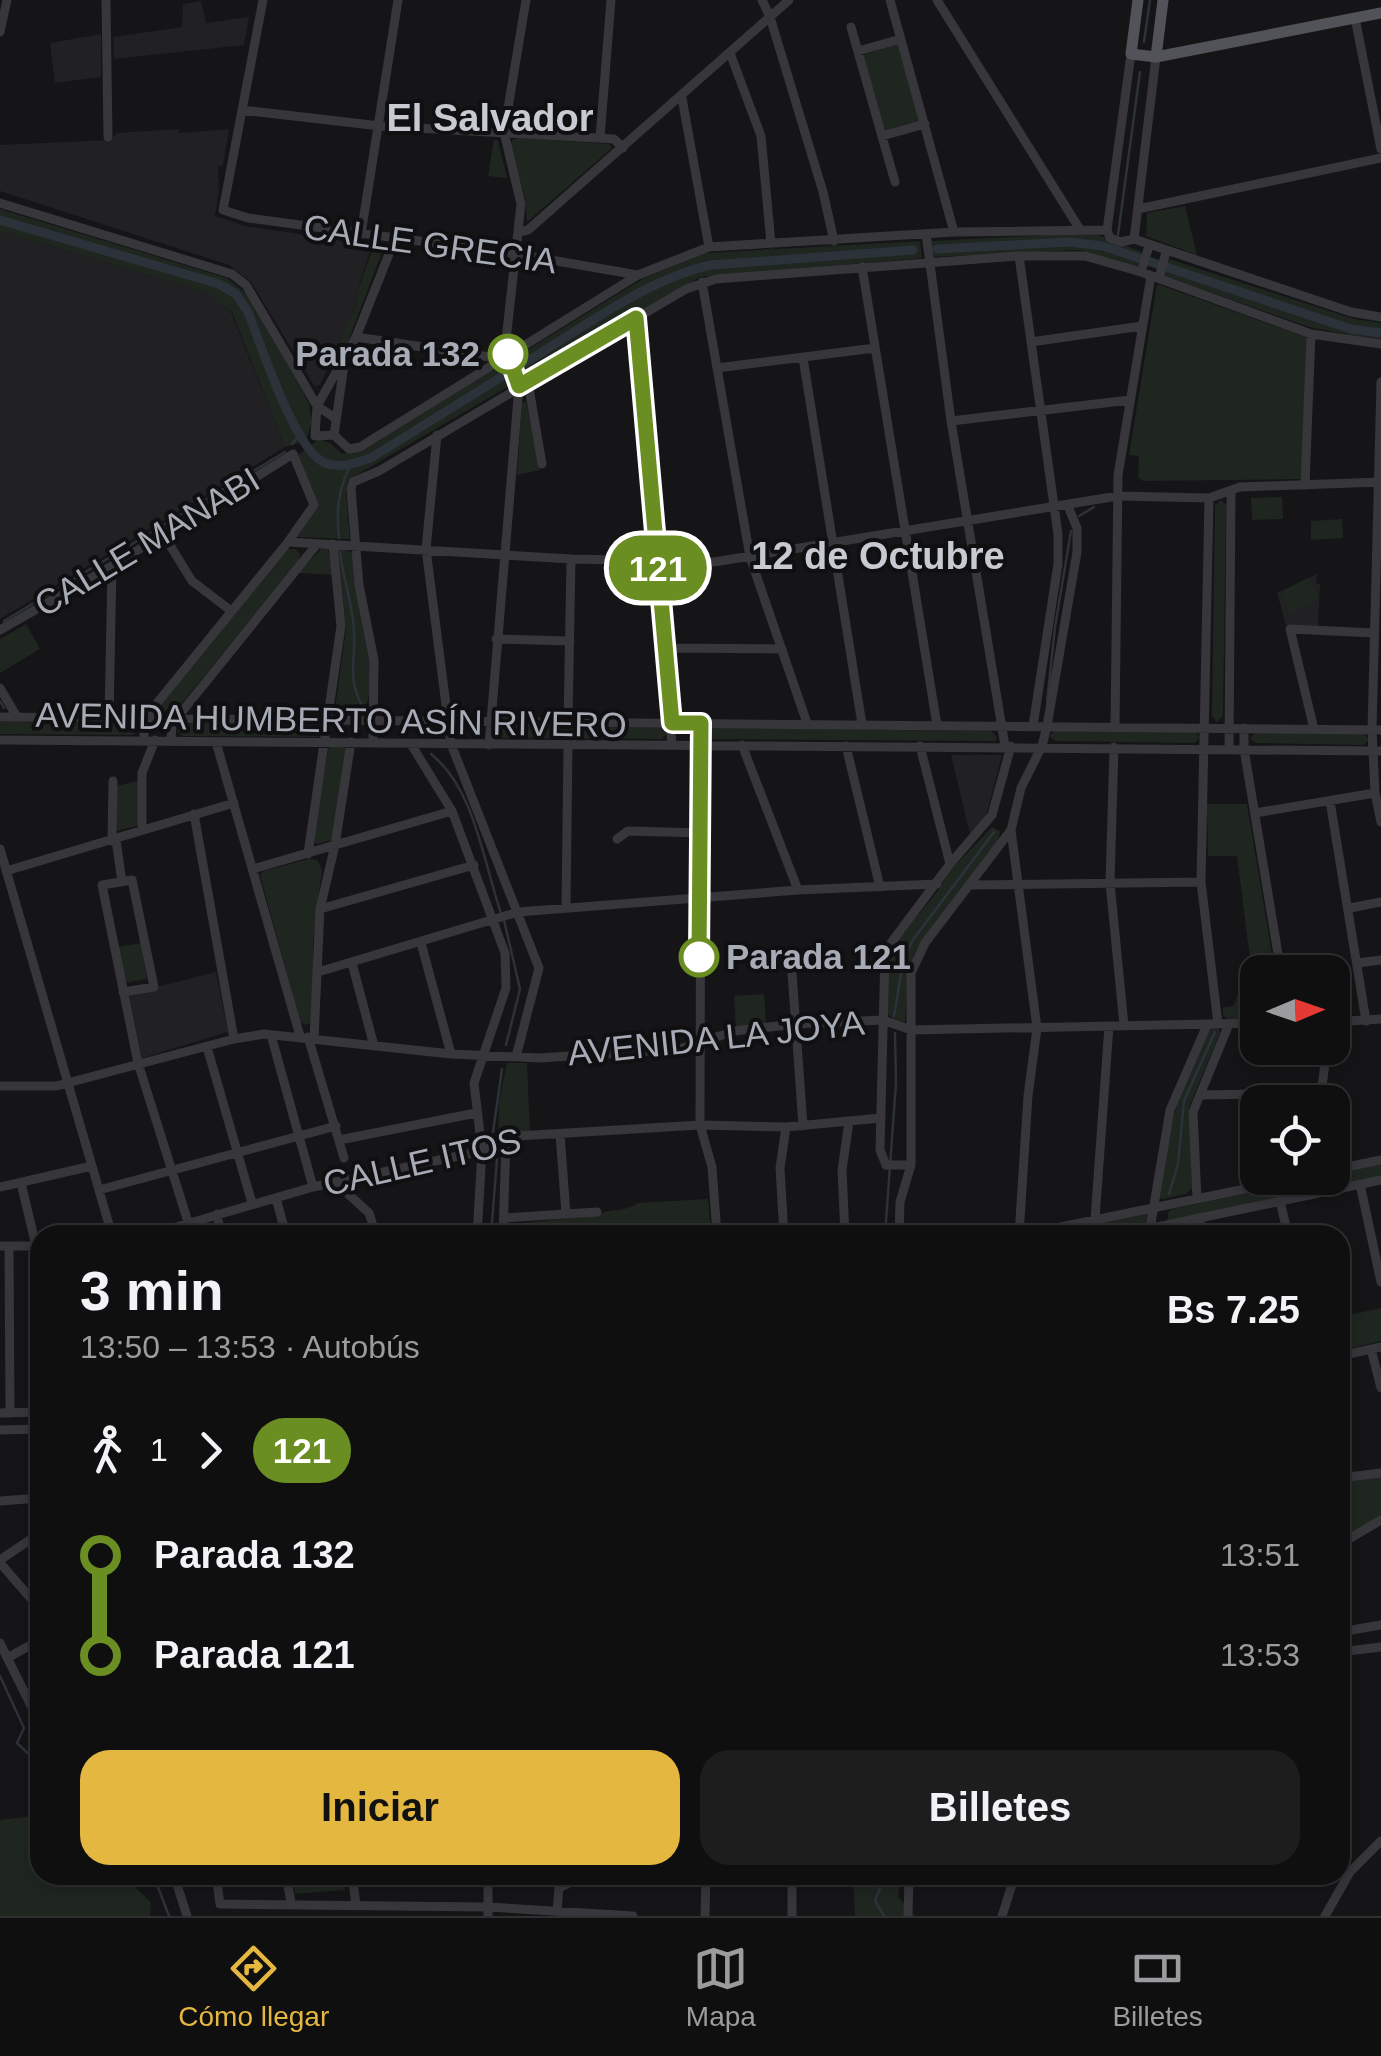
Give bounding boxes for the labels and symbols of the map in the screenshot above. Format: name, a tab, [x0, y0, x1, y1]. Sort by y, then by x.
district label: El Salvador	[387, 97, 594, 139]
street label: CALLE GRECIA	[301, 206, 560, 281]
place label: Parada 132	[295, 334, 480, 373]
marker: Parada 132	[489, 335, 527, 373]
street label: CALLE MANABI	[27, 459, 266, 624]
district label: 12 de Octubre	[751, 535, 1005, 577]
line badge: 121	[600, 536, 716, 600]
street label: AVENIDA HUMBERTO ASÍN RIVERO	[35, 695, 627, 744]
place label: Parada 121	[726, 937, 911, 976]
marker: Parada 121	[680, 938, 718, 976]
north arrow	[1240, 955, 1350, 1065]
street label: AVENIDA LA JOYA	[566, 1002, 867, 1072]
street label: CALLE ITOS	[319, 1120, 525, 1203]

